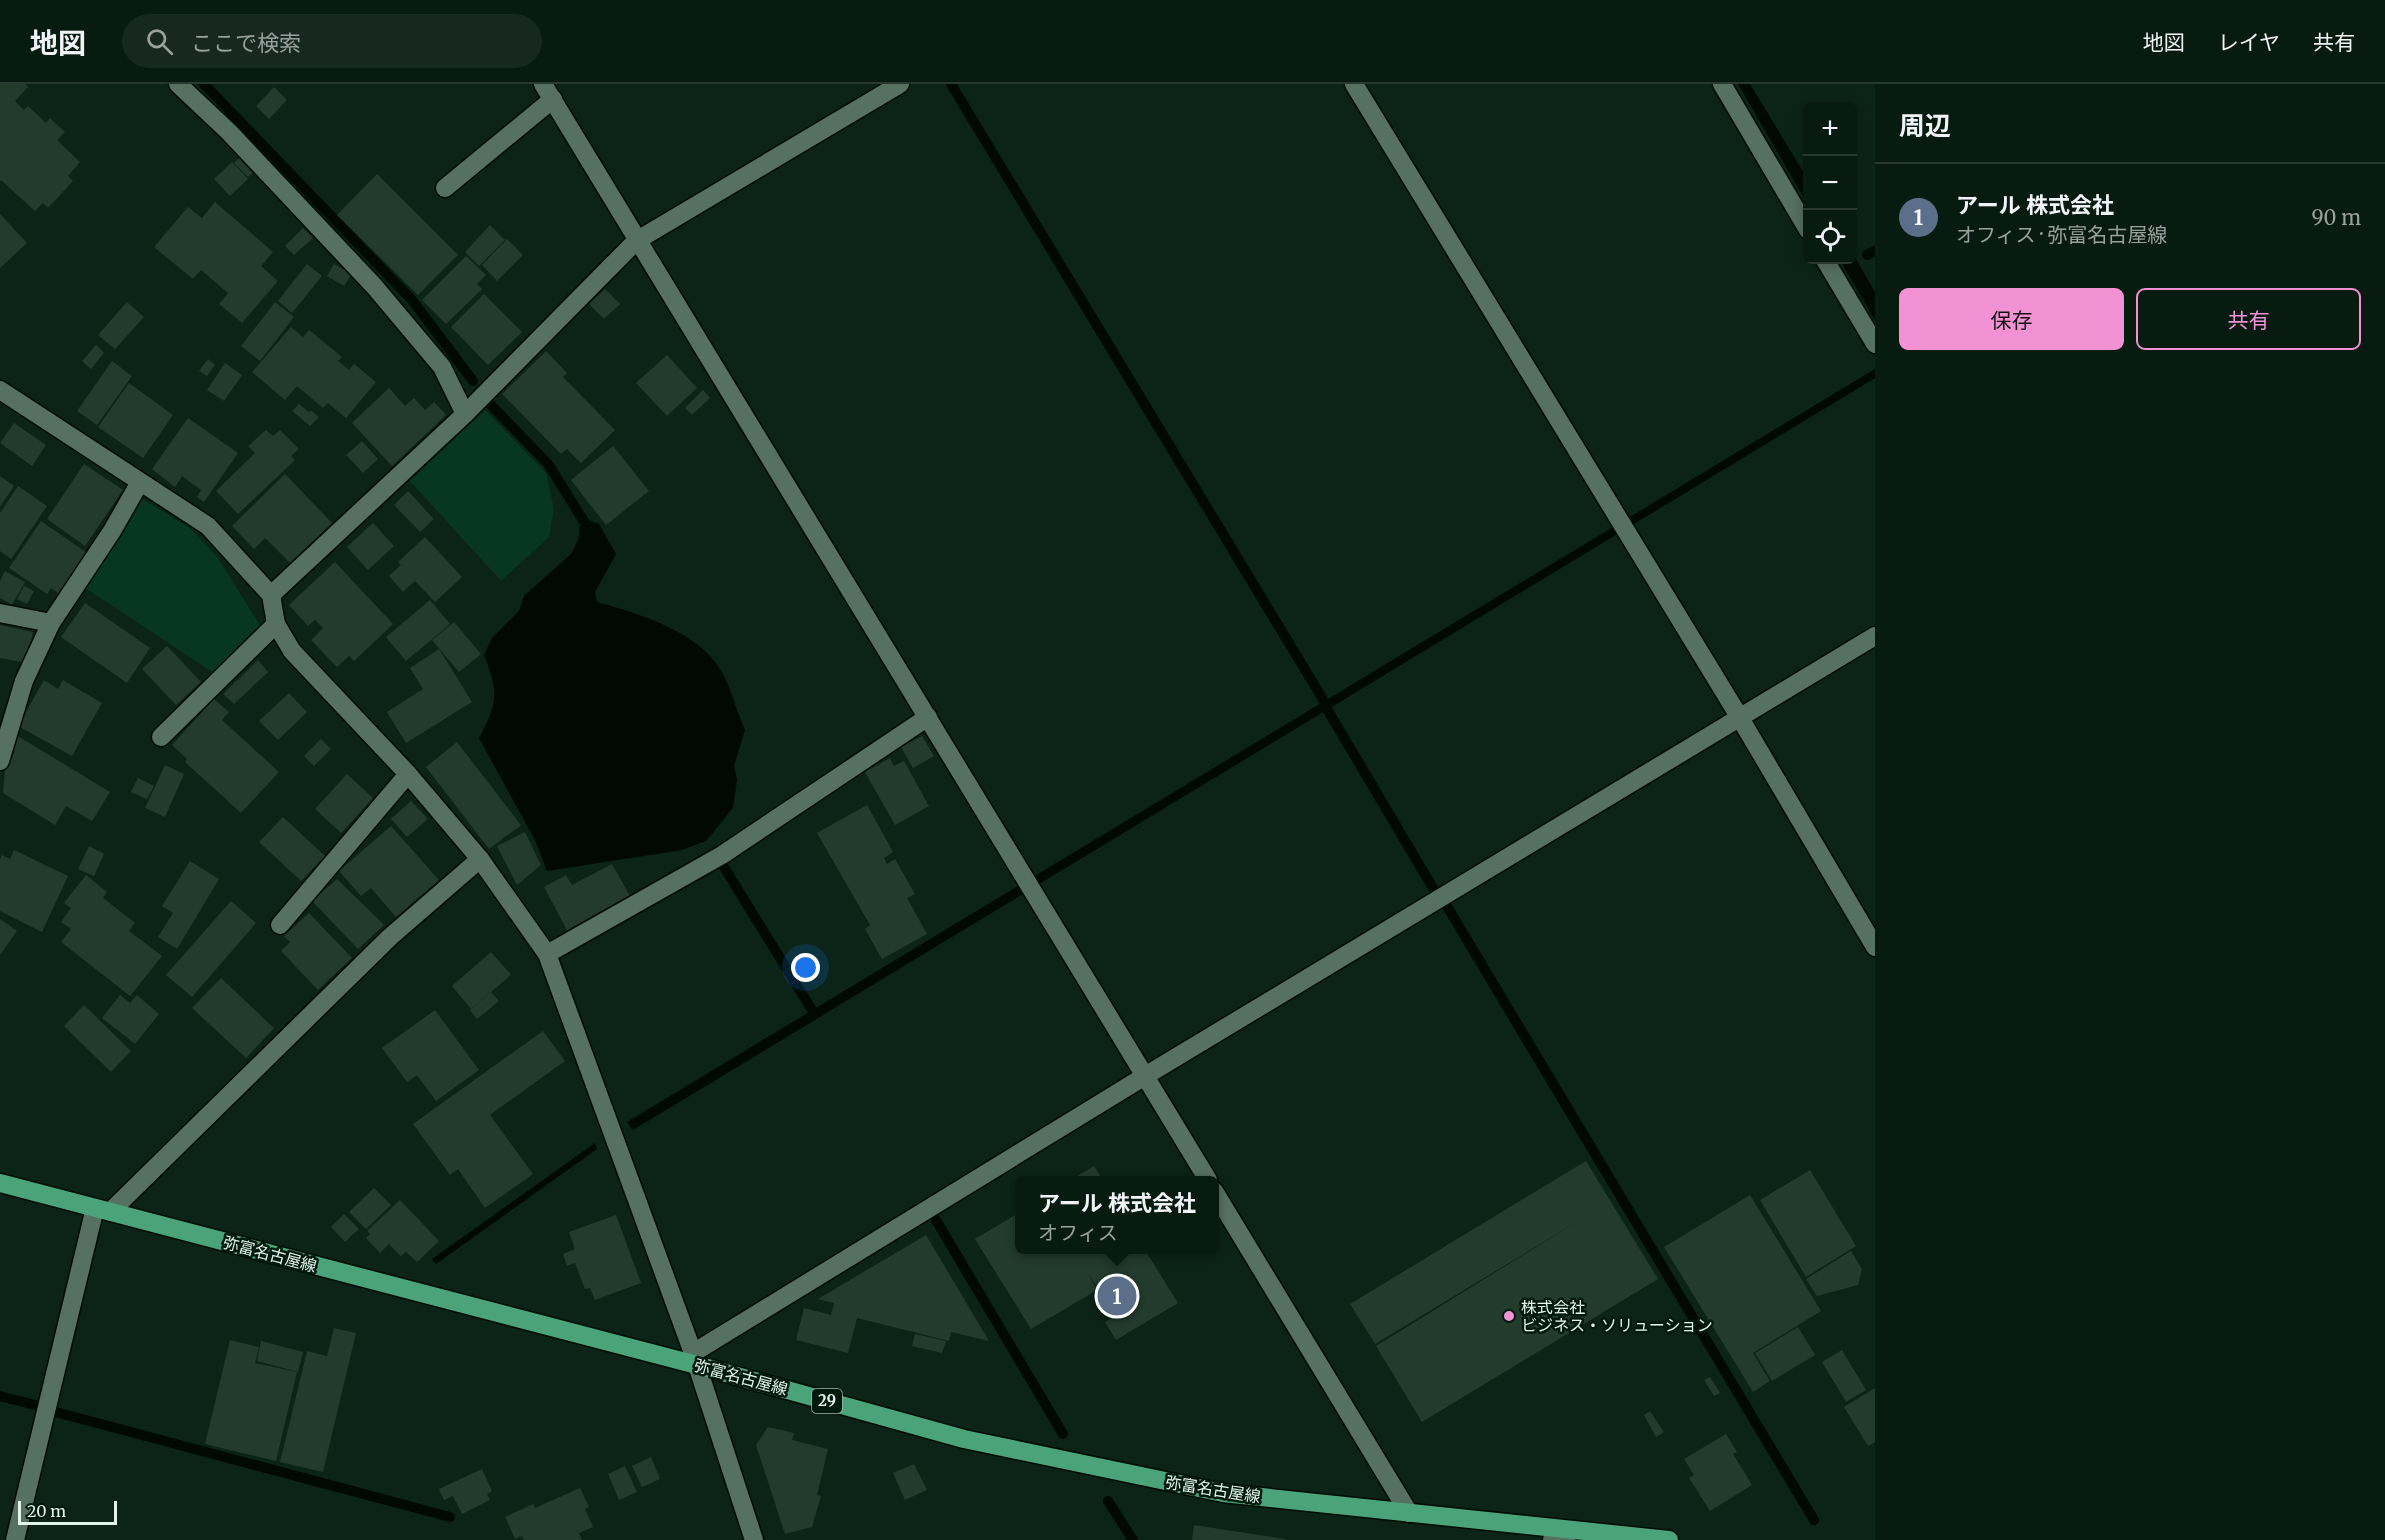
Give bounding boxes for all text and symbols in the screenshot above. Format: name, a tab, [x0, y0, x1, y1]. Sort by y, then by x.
search box	[122, 14, 542, 68]
text: 地図	[30, 25, 86, 61]
icon: search	[143, 25, 176, 58]
text: ここで検索	[191, 29, 301, 57]
text: 地図	[2143, 29, 2185, 56]
text: レイヤ	[2218, 29, 2280, 56]
text: 共有	[2313, 29, 2355, 56]
map controls	[1803, 102, 1857, 264]
button: +	[1803, 102, 1857, 156]
text: 周辺	[1899, 109, 1951, 142]
button: −	[1803, 156, 1857, 210]
text: アール 株式会社	[1956, 191, 2114, 219]
text: 1	[1914, 205, 1923, 230]
text: 90 m	[2311, 205, 2361, 230]
button: locate	[1803, 210, 1857, 264]
text: オフィス · 弥富名古屋線	[1956, 222, 2167, 247]
button: 保存	[1899, 288, 2124, 350]
button: 共有	[2136, 288, 2361, 350]
your location	[791, 953, 820, 982]
popup	[1015, 1176, 1219, 1254]
text: アール 株式会社	[1038, 1189, 1196, 1217]
text: オフィス	[1038, 1220, 1118, 1245]
street label: 弥富名古屋線	[221, 1232, 319, 1276]
pin: 1	[1098, 1274, 1136, 1318]
place label: 株式会社 ビジネス・ソリューション	[1521, 1297, 1713, 1335]
marker: 株式会社 ビジネス・ソリューション	[1502, 1309, 1516, 1323]
street label: 弥富名古屋線	[692, 1355, 790, 1399]
road number: 29	[812, 1389, 842, 1413]
street label: 弥富名古屋線	[1164, 1472, 1262, 1506]
scale bar	[18, 1498, 117, 1526]
text: 20 m	[27, 1501, 66, 1521]

